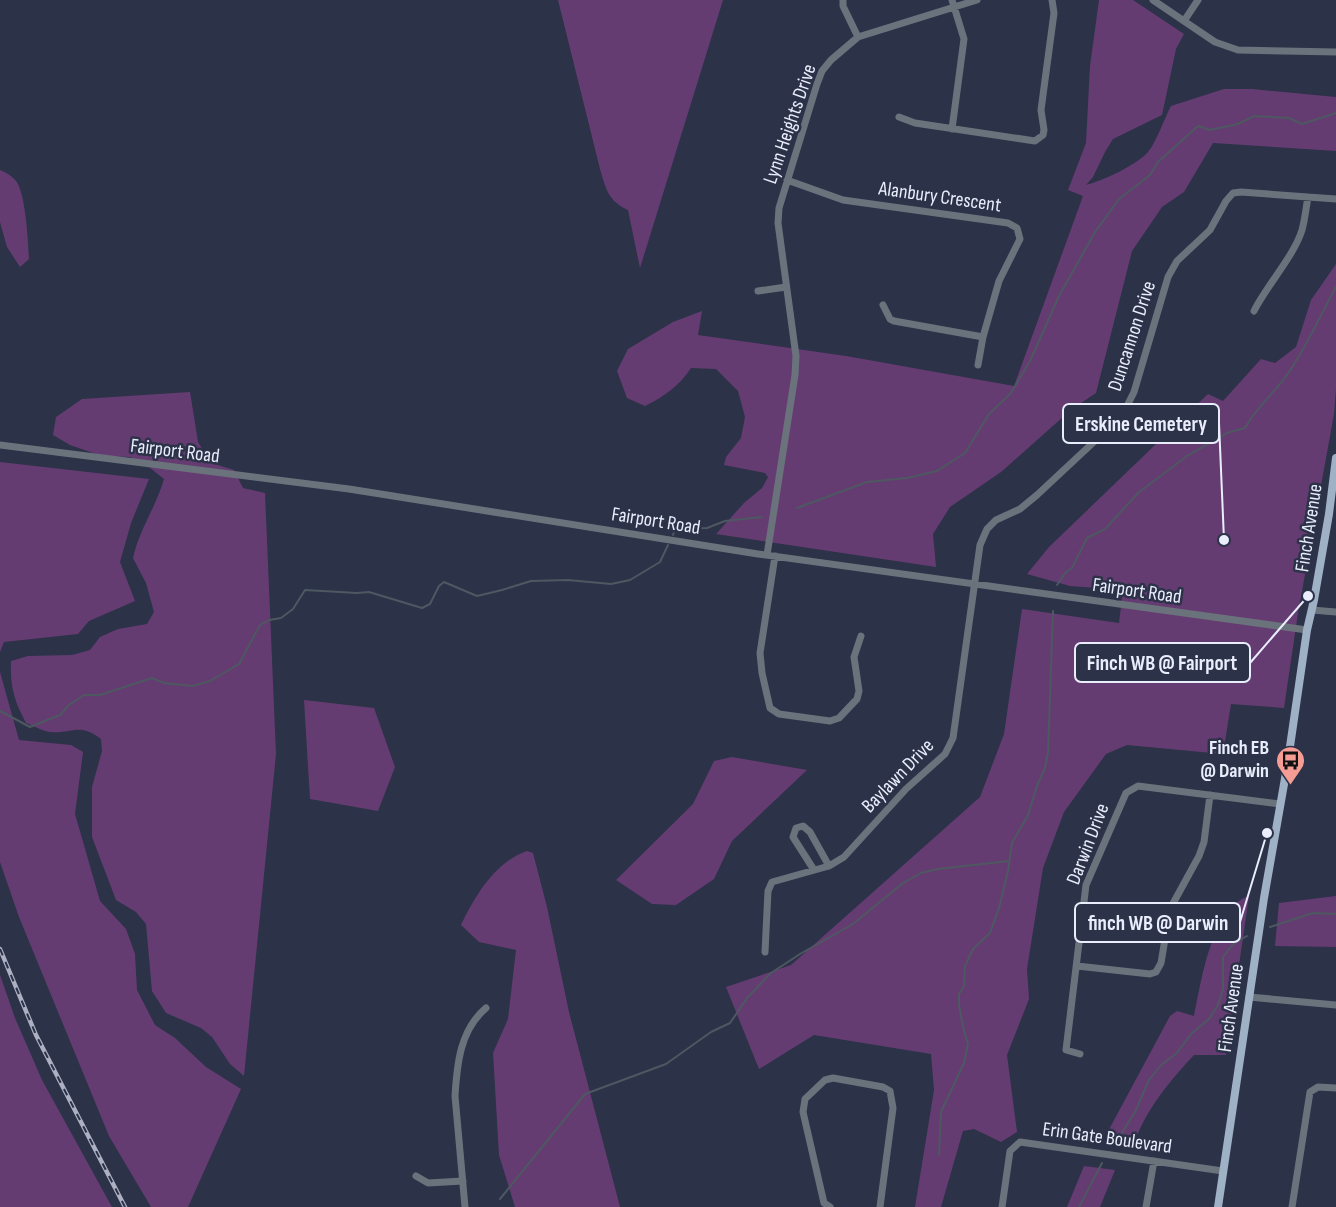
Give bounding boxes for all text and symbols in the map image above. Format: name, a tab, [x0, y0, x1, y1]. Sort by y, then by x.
street label: Lynn Heights Drive	[758, 61, 822, 187]
street label: Alanbury Crescent	[876, 176, 1003, 217]
street label: Duncannon Drive	[1103, 278, 1161, 394]
callout: Erskine Cemetery	[1063, 404, 1219, 443]
text: Erskine Cemetery	[1075, 412, 1207, 437]
street label: Fairport Road	[129, 434, 221, 468]
street label: Finch Avenue	[1290, 482, 1328, 574]
street label: Fairport Road	[610, 502, 702, 540]
street label: Fairport Road	[1091, 573, 1183, 609]
callout: Finch WB @ Fairport	[1075, 643, 1250, 682]
text: Finch WB @ Fairport	[1087, 651, 1237, 676]
street label: Baylawn Drive	[857, 734, 939, 818]
place label: Finch EB @ Darwin	[1200, 736, 1269, 783]
bus stop icon: Finch EB @ Darwin	[1274, 744, 1306, 786]
street label: Darwin Drive	[1062, 800, 1114, 888]
callout: finch WB @ Darwin	[1075, 903, 1240, 942]
text: finch WB @ Darwin	[1088, 911, 1228, 936]
street label: Finch Avenue	[1213, 962, 1249, 1054]
street label: Erin Gate Boulevard	[1041, 1117, 1173, 1159]

